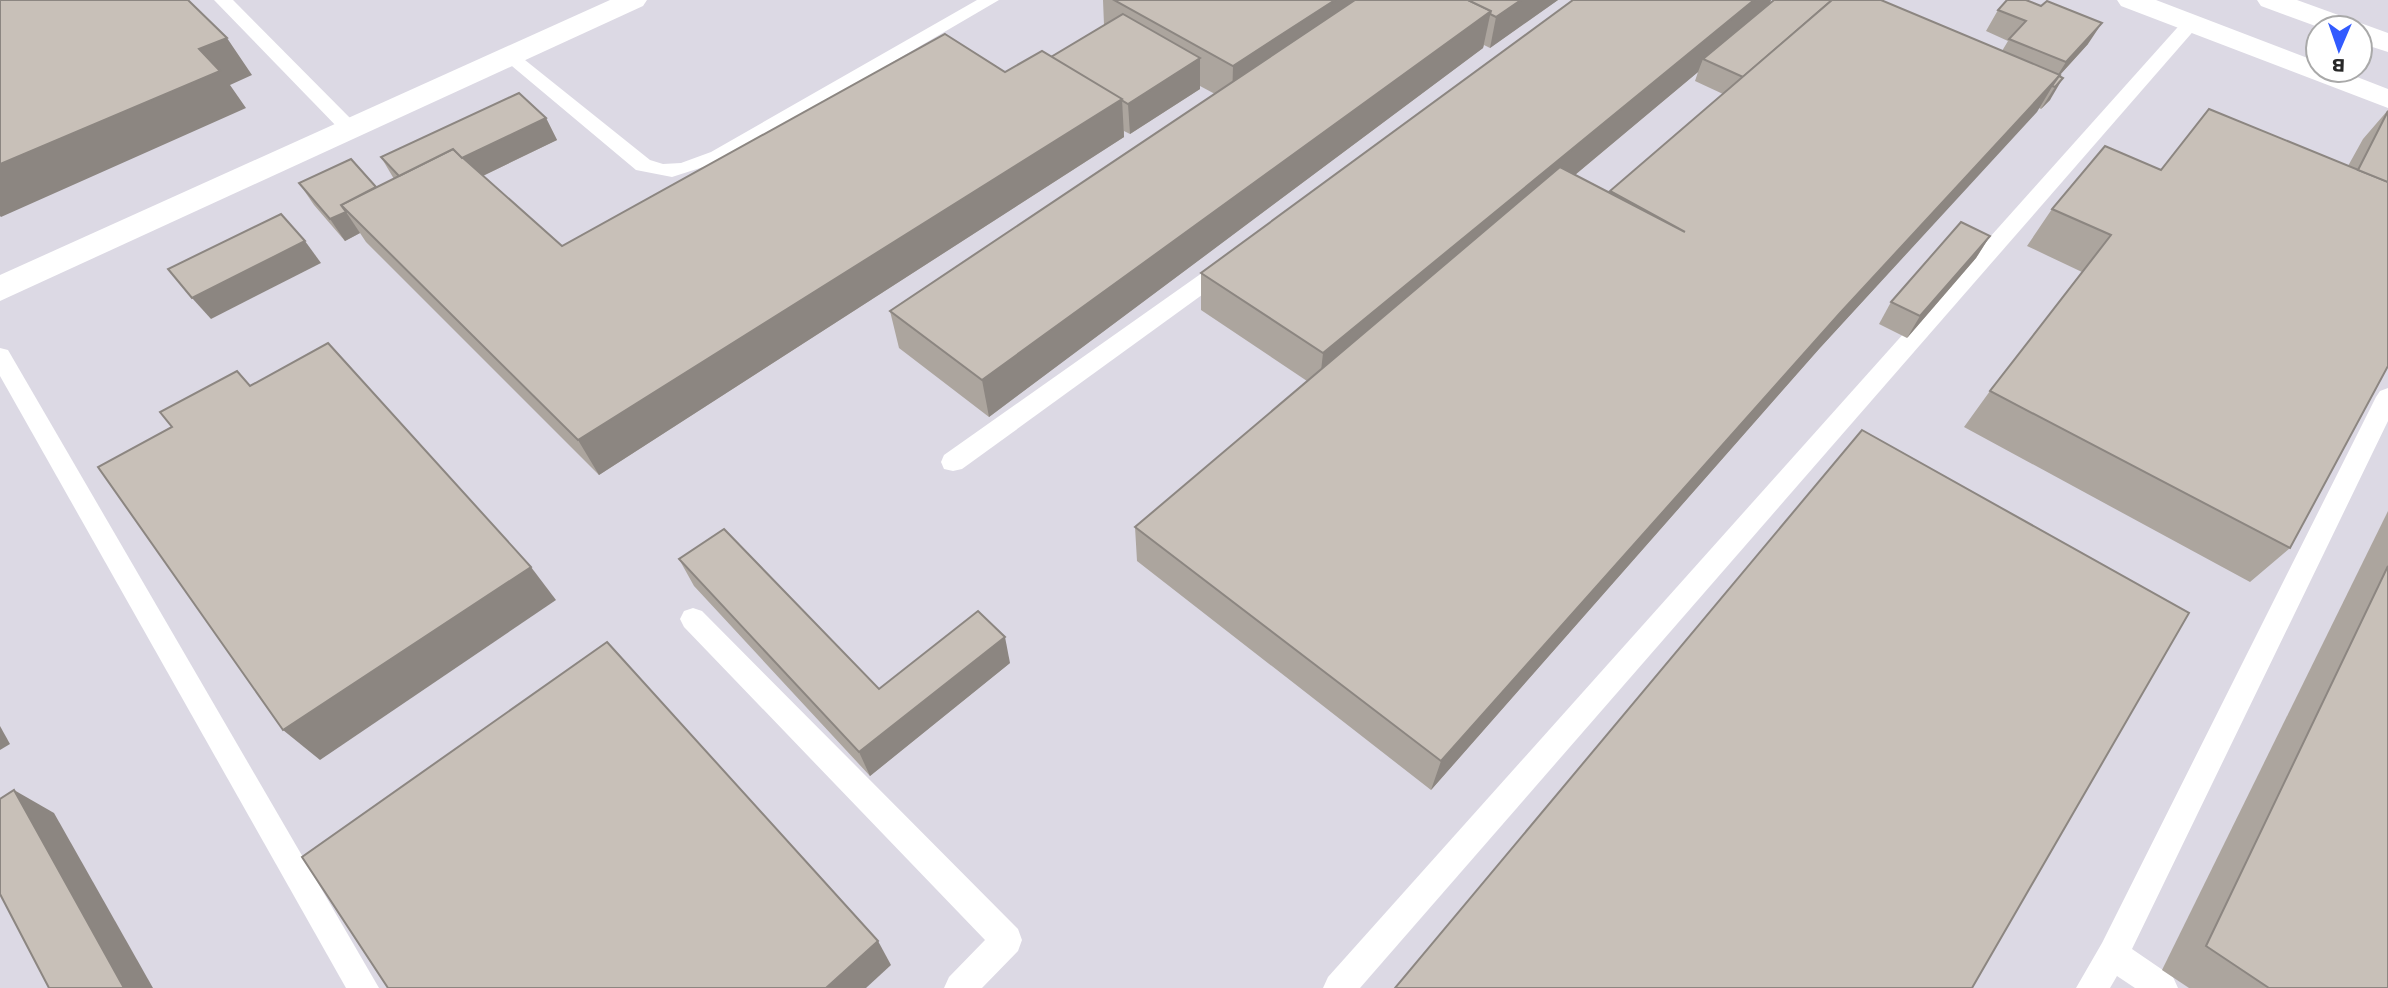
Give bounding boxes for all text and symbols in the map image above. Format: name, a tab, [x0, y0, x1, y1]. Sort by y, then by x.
north arrow	[2304, 14, 2374, 84]
text: B	[2332, 54, 2345, 77]

